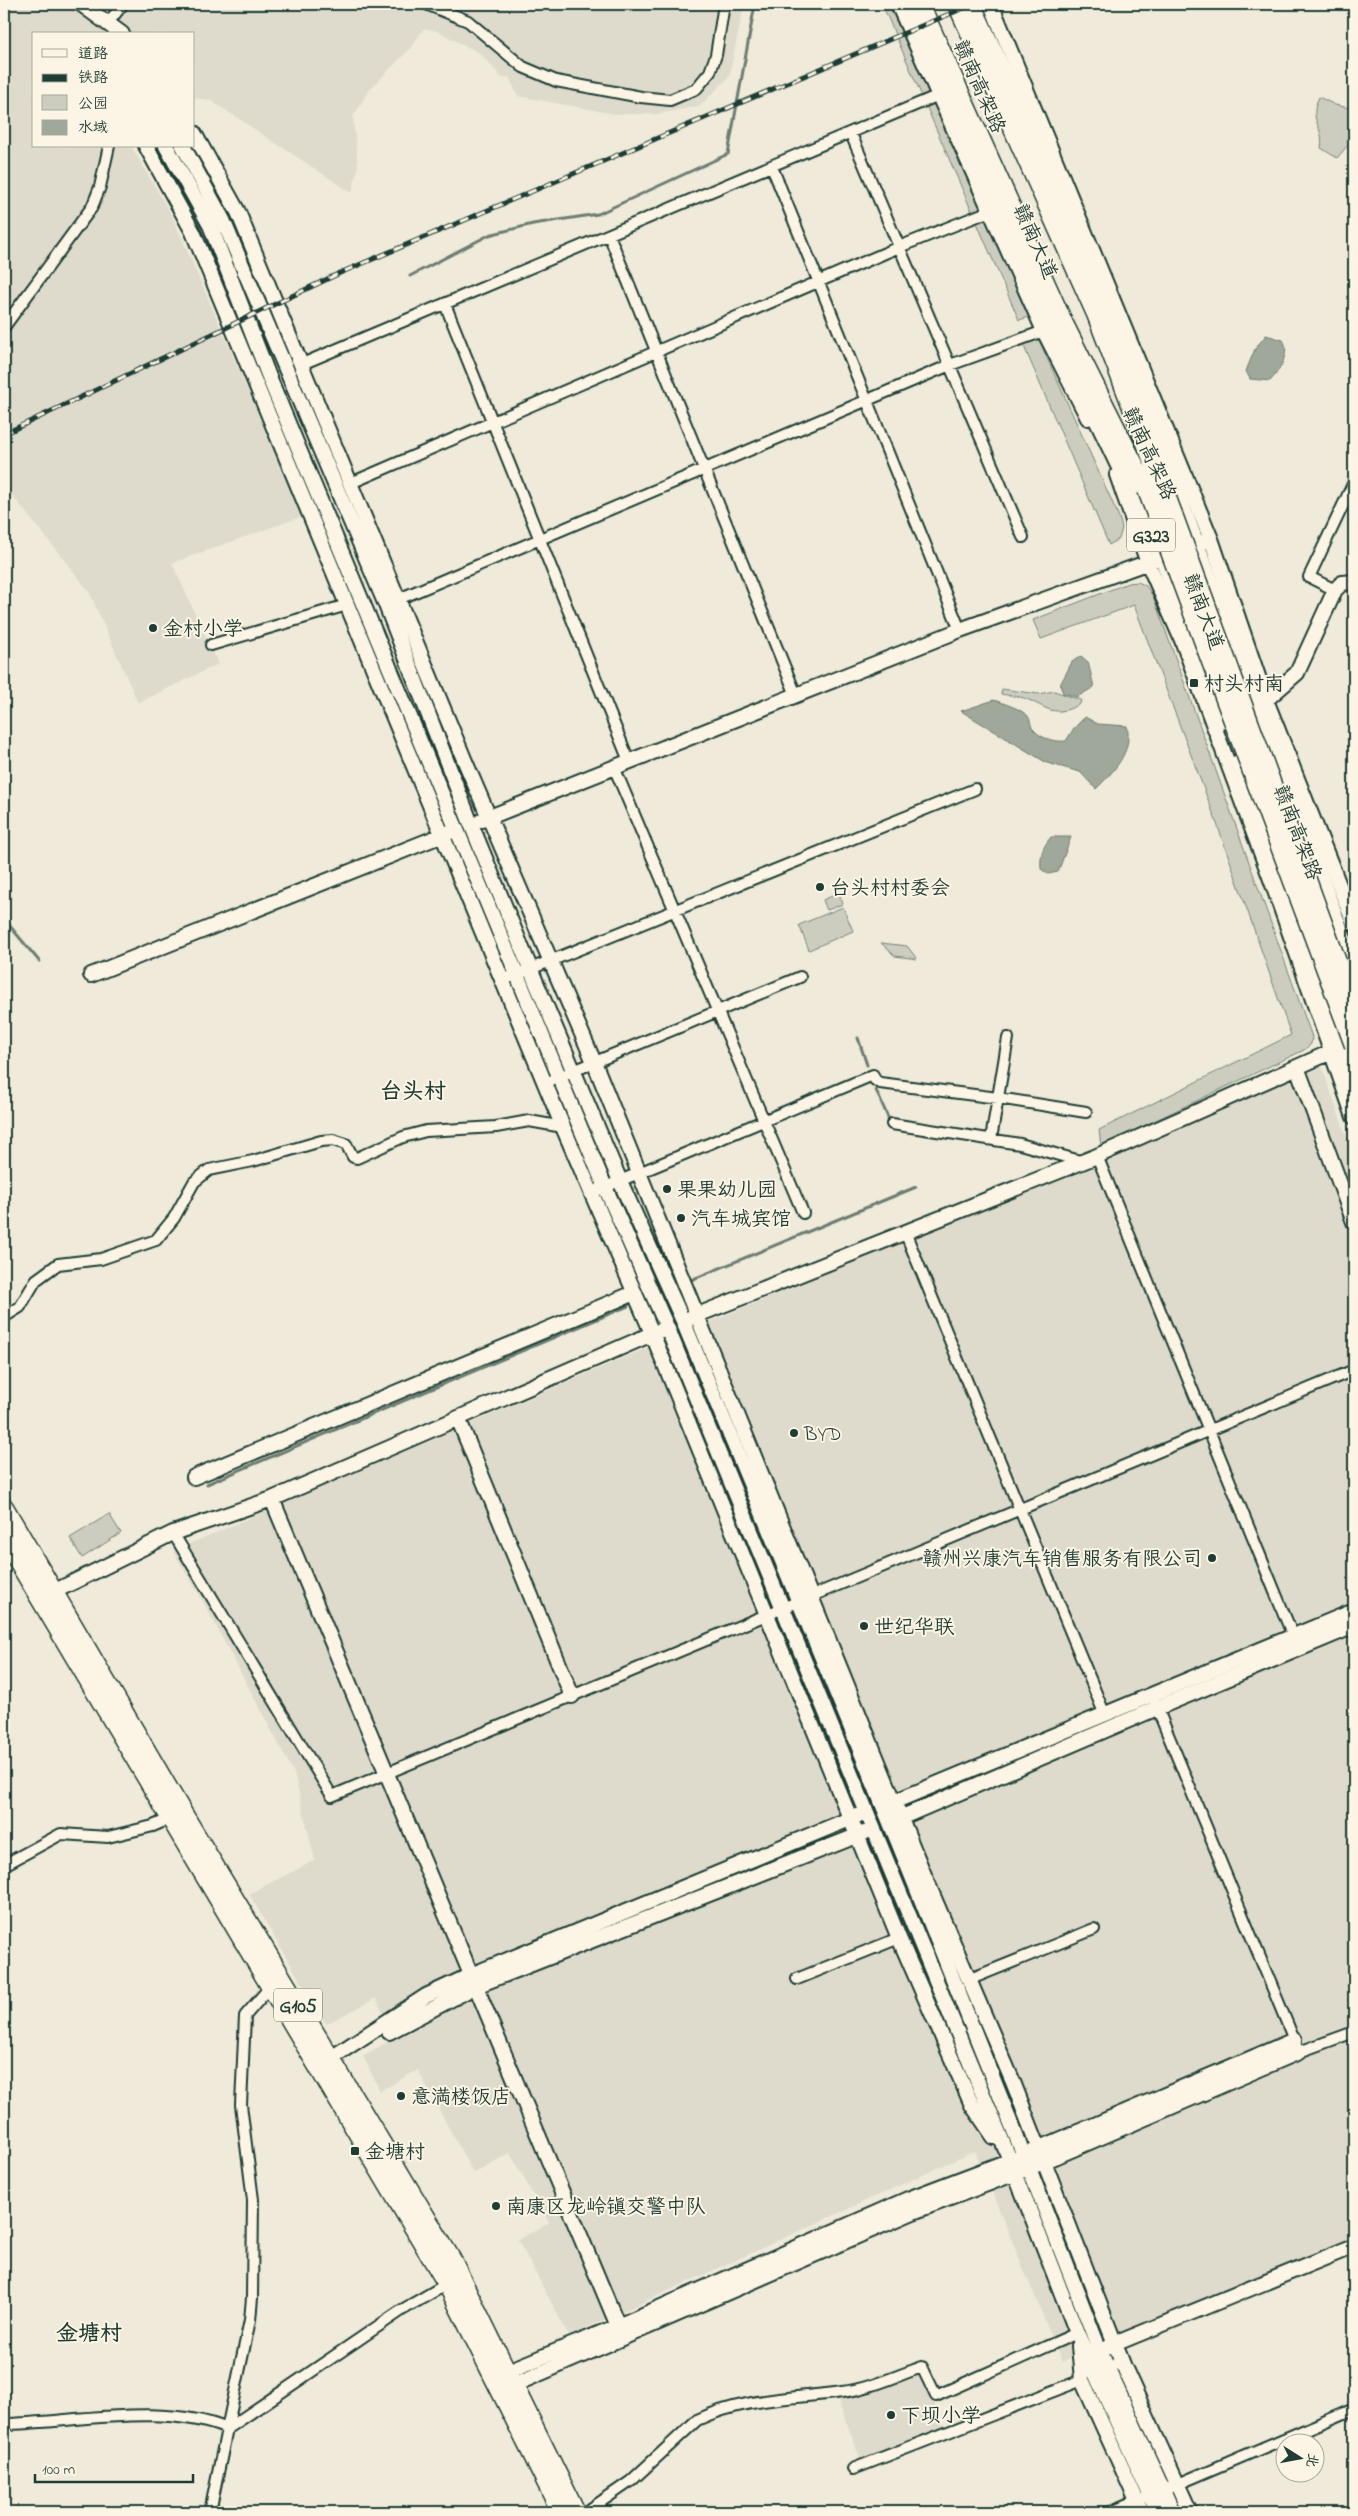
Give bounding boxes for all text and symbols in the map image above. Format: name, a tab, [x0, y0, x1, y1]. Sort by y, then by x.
legend	[32, 32, 195, 148]
street label: 赣南高架路	[944, 35, 1012, 140]
text: 道路	[78, 43, 108, 65]
text: 铁路	[78, 67, 108, 89]
text: 公园	[78, 93, 108, 115]
text: 水域	[78, 117, 108, 139]
street label: 赣南大道	[1004, 200, 1063, 284]
street label: 赣南高架路	[1113, 403, 1182, 506]
road number: G323	[1127, 518, 1175, 552]
street label: 赣南大道	[1174, 569, 1230, 654]
place label: 金村小学	[163, 616, 243, 645]
marker: 金村小学	[147, 622, 159, 634]
place label: 村头村南	[1204, 671, 1284, 700]
marker: 村头村南	[1188, 677, 1200, 689]
street label: 赣南高架路	[1264, 781, 1327, 886]
place label: 台头村村委会	[830, 875, 950, 904]
marker: 台头村村委会	[814, 881, 826, 893]
district label: 台头村	[380, 1077, 446, 1109]
place label: 果果幼儿园	[677, 1177, 777, 1206]
marker: 果果幼儿园	[661, 1183, 673, 1195]
place label: 汽车城宾馆	[691, 1206, 791, 1235]
marker: 汽车城宾馆	[675, 1212, 687, 1224]
place label: BYD	[803, 1421, 841, 1450]
marker: BYD	[788, 1427, 800, 1439]
place label: 赣州兴康汽车销售服务有限公司	[922, 1546, 1202, 1575]
marker: 赣州兴康汽车销售服务有限公司	[1206, 1552, 1218, 1564]
place label: 世纪华联	[874, 1614, 955, 1643]
marker: 世纪华联	[858, 1620, 870, 1632]
road number: G105	[274, 1988, 322, 2022]
place label: 意満楼饭店	[411, 2084, 511, 2113]
marker: 意満楼饭店	[395, 2090, 407, 2102]
place label: 金塘村	[365, 2139, 425, 2168]
marker: 金塘村	[349, 2145, 361, 2157]
place label: 南康区龙岭镇交警中队	[506, 2194, 706, 2223]
marker: 南康区龙岭镇交警中队	[490, 2200, 502, 2212]
district label: 金塘村	[56, 2319, 122, 2351]
place label: 下坝小学	[901, 2403, 981, 2432]
marker: 下坝小学	[885, 2409, 897, 2421]
north arrow	[1276, 2434, 1326, 2484]
scale bar	[35, 2451, 192, 2483]
text: 北	[1300, 2451, 1323, 2469]
text: 100 m	[42, 2459, 75, 2481]

